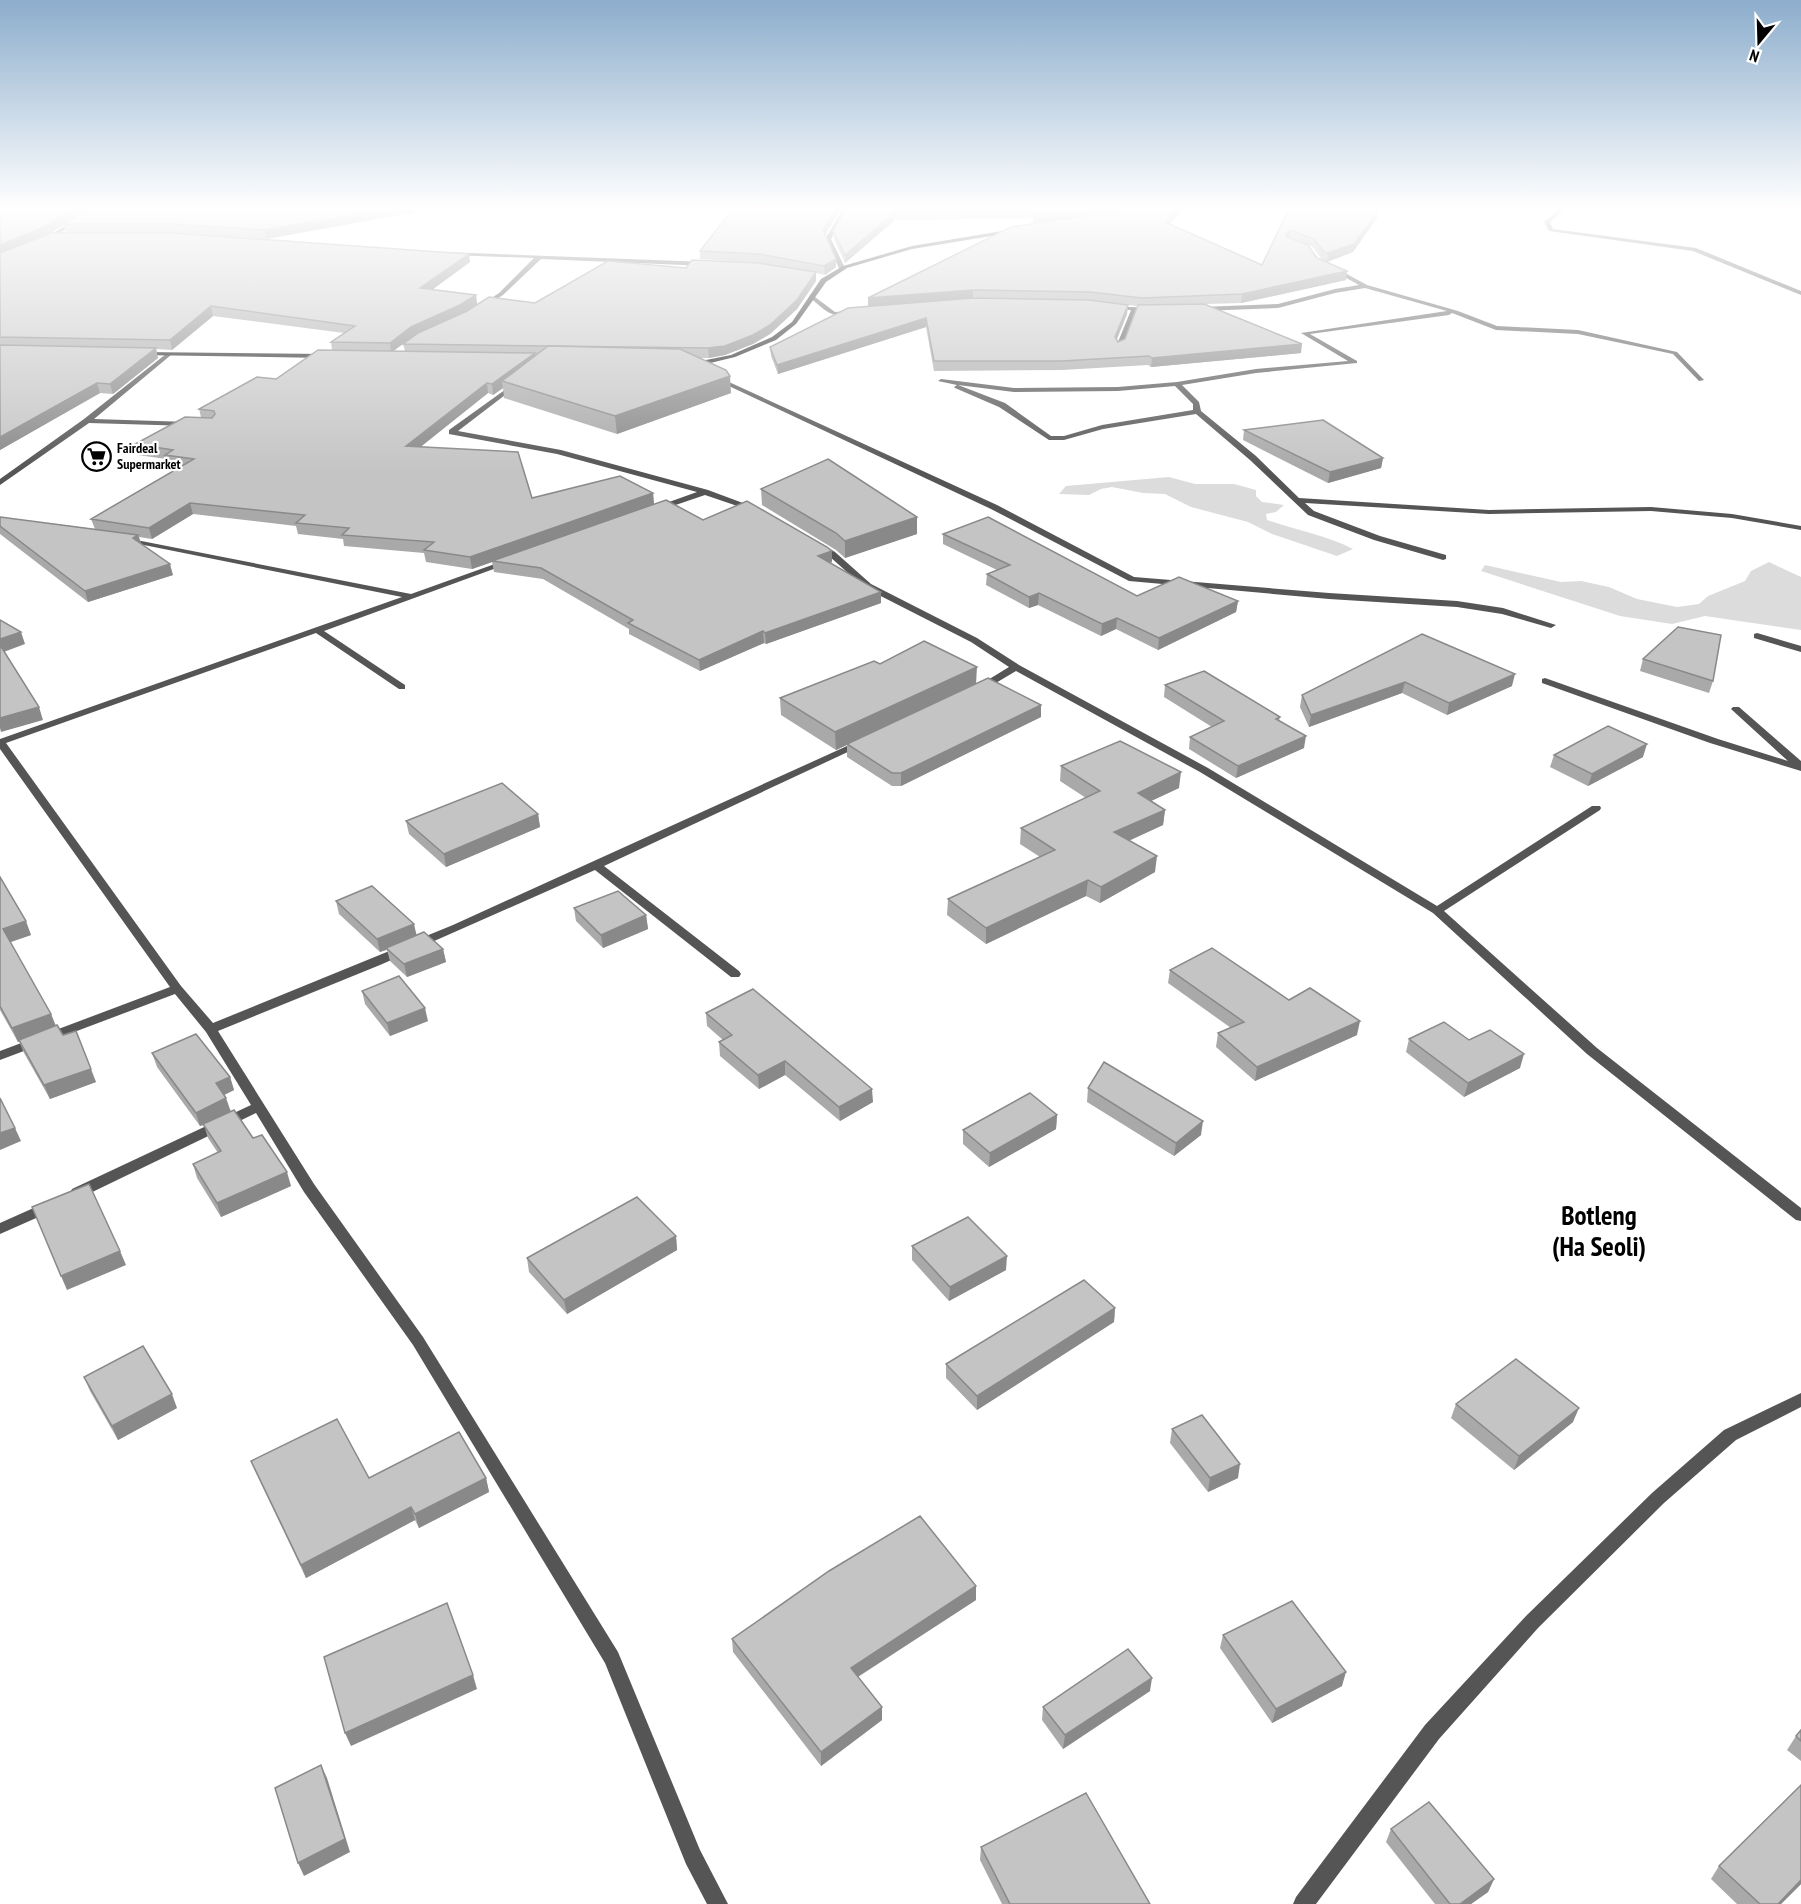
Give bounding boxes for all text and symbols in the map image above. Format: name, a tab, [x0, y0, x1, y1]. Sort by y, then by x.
north arrow	[1729, 12, 1789, 72]
text: N	[1747, 45, 1761, 67]
place label: Fairdeal Supermarket	[117, 439, 181, 473]
supermarket icon: Fairdeal Supermarket	[80, 440, 112, 472]
district label: Botleng (Ha Seoli)	[1552, 1198, 1646, 1263]

